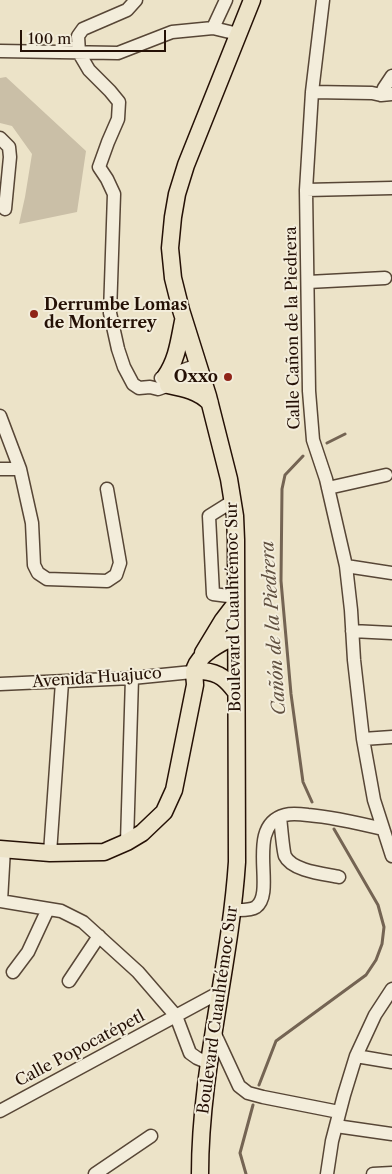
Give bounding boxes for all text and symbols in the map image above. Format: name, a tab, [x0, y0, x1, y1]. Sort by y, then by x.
scale bar	[22, 20, 169, 52]
text: 100 m	[28, 29, 71, 48]
street label: Calle Cañon de la Piedrera	[282, 226, 304, 430]
place label: Derrumbe Lomas de Monterrey	[44, 295, 188, 333]
marker: Derrumbe Lomas de Monterrey	[28, 308, 40, 320]
place label: Oxxo	[174, 367, 218, 387]
marker: Oxxo	[222, 371, 234, 383]
street label: Boulevard Cuauhtémoc Sur	[223, 502, 245, 712]
water label: Cañón de la Piedrera	[257, 540, 291, 716]
street label: Avenida Huajuco	[32, 664, 162, 692]
street label: Boulevard Cuauhtémoc Sur	[194, 905, 242, 1115]
street label: Calle Popocatépetl	[12, 1007, 148, 1091]

